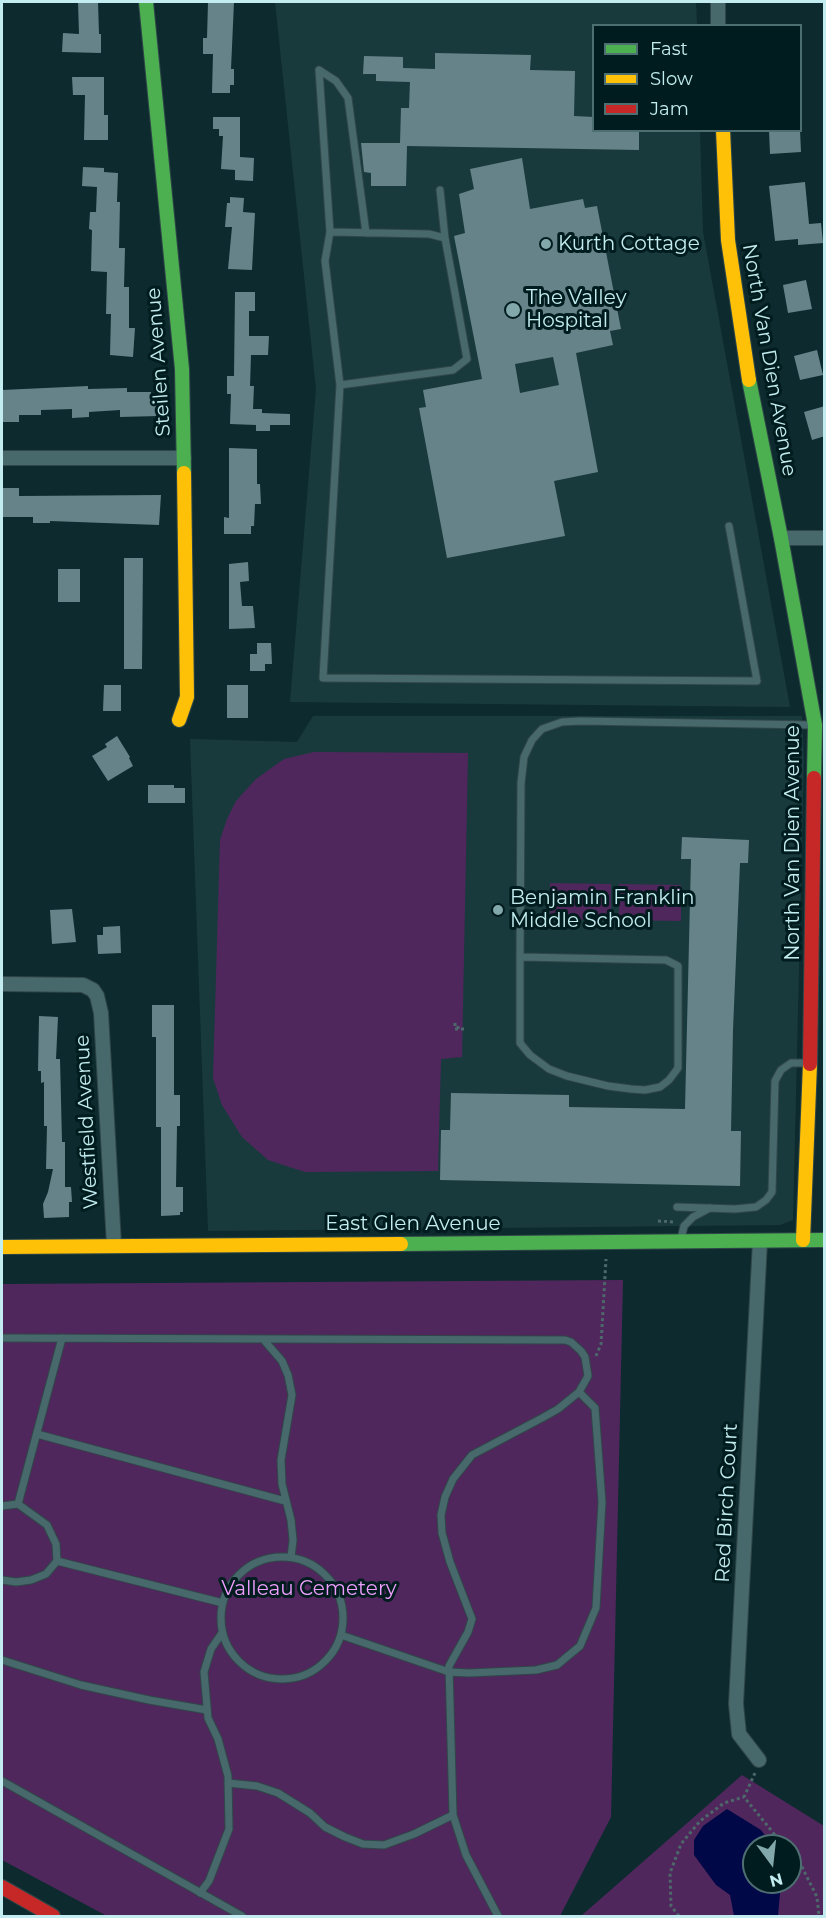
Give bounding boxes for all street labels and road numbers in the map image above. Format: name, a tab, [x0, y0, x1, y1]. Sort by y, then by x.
street label: North Van Dien Avenue	[737, 242, 801, 478]
street label: Steilen Avenue	[142, 287, 176, 437]
street label: North Van Dien Avenue	[781, 725, 805, 961]
street label: Westfield Avenue	[70, 1034, 104, 1210]
street label: East Glen Avenue	[325, 1212, 501, 1236]
street label: Red Birch Court	[711, 1423, 743, 1583]

